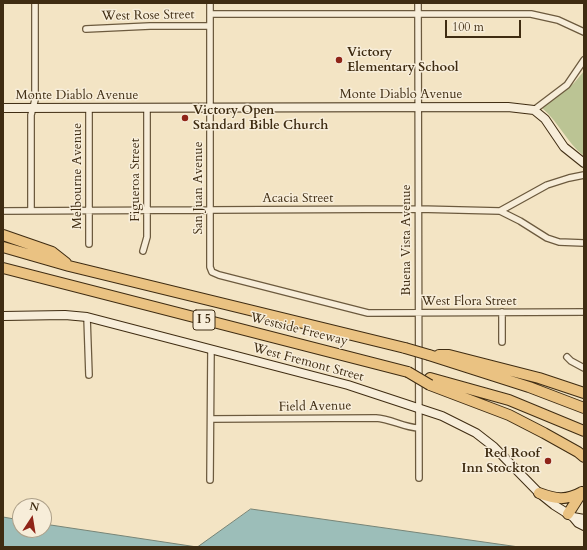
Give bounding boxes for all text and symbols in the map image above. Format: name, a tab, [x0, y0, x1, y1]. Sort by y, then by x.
street label: West Rose Street	[101, 7, 195, 25]
scale bar	[447, 12, 523, 38]
text: 100 m	[452, 19, 484, 35]
place label: Victory Elementary School	[347, 45, 459, 76]
marker: Victory Elementary School	[334, 55, 344, 65]
street label: Monte Diablo Avenue	[340, 87, 462, 103]
street label: Monte Diablo Avenue	[16, 88, 138, 104]
place label: Victory Open Standard Bible Church	[193, 103, 328, 134]
marker: Victory Open Standard Bible Church	[180, 113, 190, 123]
street label: Melbourne Avenue	[70, 123, 86, 229]
street label: Figueroa Street	[128, 138, 144, 222]
street label: San Juan Avenue	[191, 141, 207, 235]
street label: Buena Vista Avenue	[399, 184, 415, 296]
street label: Acacia Street	[263, 191, 333, 207]
street label: West Flora Street	[421, 294, 517, 310]
road number: I 5	[193, 310, 215, 330]
street label: Westside Freeway	[249, 310, 349, 350]
street label: West Fremont Street	[251, 341, 365, 385]
street label: Field Avenue	[278, 399, 352, 415]
place label: Red Roof Inn Stockton	[461, 446, 540, 477]
marker: Red Roof Inn Stockton	[543, 456, 553, 466]
north arrow	[12, 498, 52, 538]
text: N	[28, 498, 41, 515]

